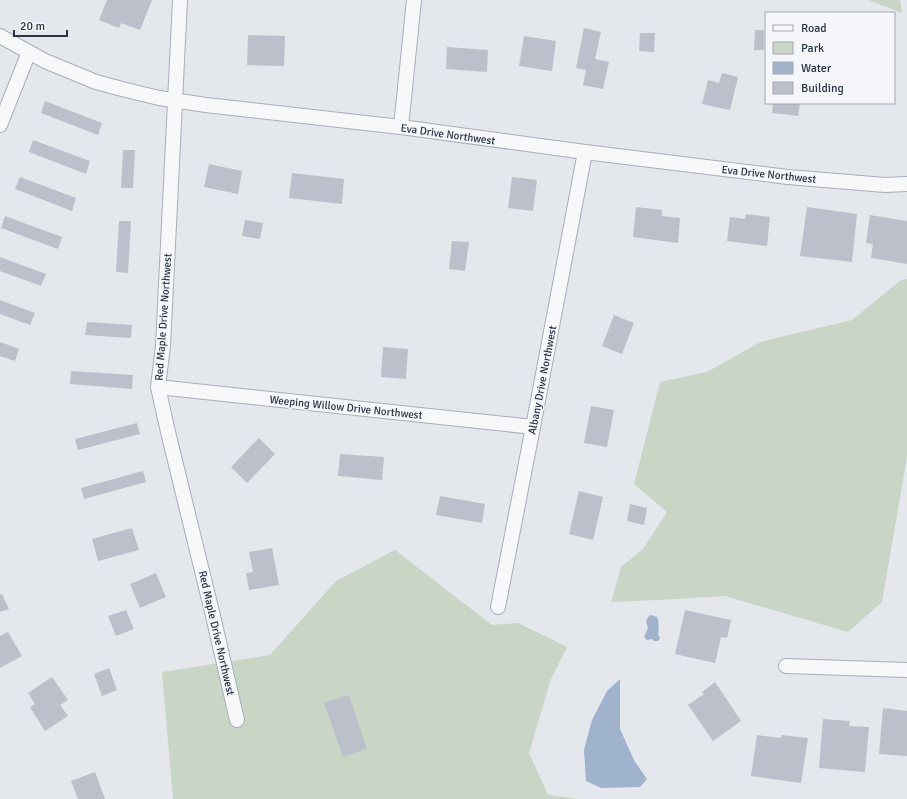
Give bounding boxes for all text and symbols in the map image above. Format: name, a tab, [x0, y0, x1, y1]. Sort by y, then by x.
scale bar	[14, 12, 67, 38]
legend	[765, 12, 895, 104]
text: 20 m	[20, 19, 45, 34]
text: Road	[801, 21, 827, 36]
text: Park	[801, 41, 824, 56]
text: Water	[801, 61, 832, 76]
text: Building	[801, 81, 844, 96]
street label: Eva Drive Northwest	[400, 121, 496, 148]
street label: Eva Drive Northwest	[721, 163, 817, 186]
street label: Red Maple Drive Northwest	[153, 253, 174, 381]
street label: Albany Drive Northwest	[526, 324, 559, 436]
street label: Weeping Willow Drive Northwest	[269, 393, 423, 422]
street label: Red Maple Drive Northwest	[196, 569, 237, 697]

